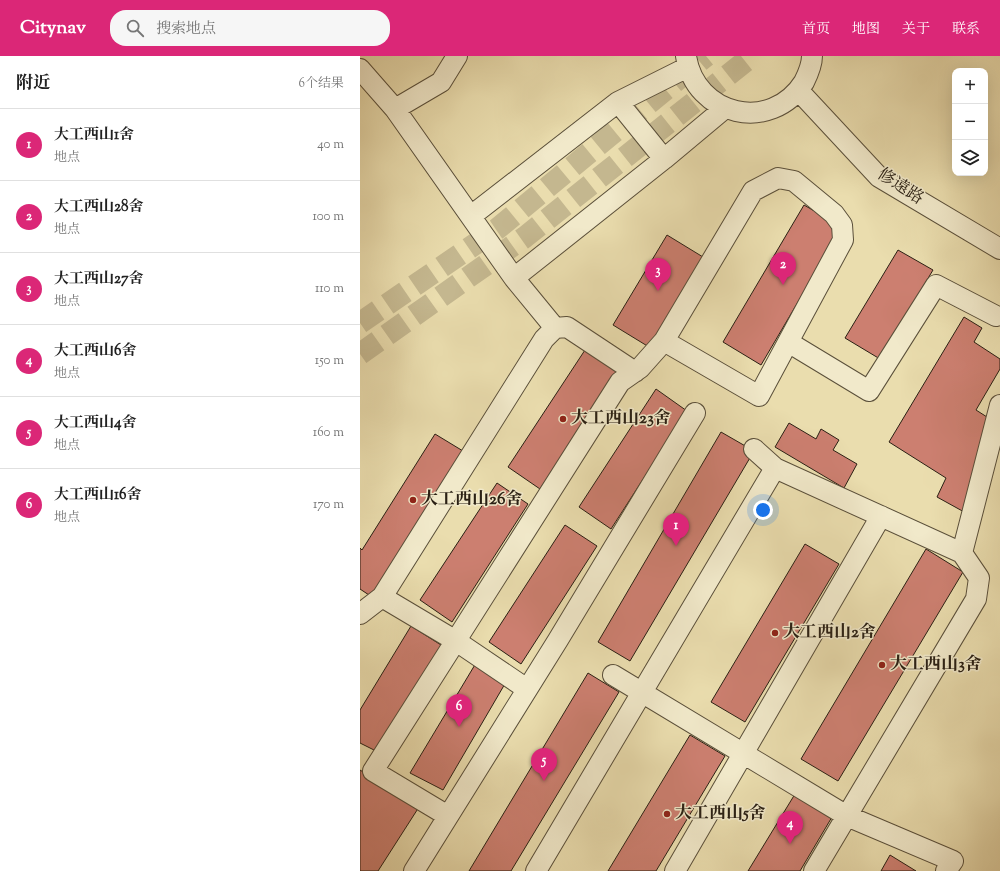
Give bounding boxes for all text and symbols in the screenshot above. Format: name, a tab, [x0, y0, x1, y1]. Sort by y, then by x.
search box	[110, 10, 390, 46]
text: Citynav	[20, 15, 86, 42]
icon: search	[124, 17, 146, 39]
text: 搜索地点	[156, 19, 216, 40]
text: 首页	[802, 20, 830, 40]
text: 地图	[852, 20, 880, 40]
text: 关于	[902, 20, 930, 40]
text: 联系	[952, 20, 980, 40]
map controls	[952, 68, 988, 176]
button: +	[952, 68, 988, 104]
text: 附近	[16, 72, 50, 96]
text: 6个结果	[299, 75, 344, 93]
button: −	[952, 104, 988, 140]
text: 大工西山1舍	[54, 125, 134, 146]
text: 1	[27, 136, 31, 154]
text: 40 m	[317, 136, 344, 154]
button: layers	[952, 140, 988, 176]
text: 地点	[54, 149, 80, 167]
street label: 修遠路	[872, 163, 928, 211]
text: 大工西山28舍	[54, 197, 144, 218]
text: 2	[26, 208, 32, 226]
text: 100 m	[312, 208, 344, 226]
text: 地点	[54, 221, 80, 239]
pin: 2	[770, 252, 796, 285]
pin: 3	[645, 258, 671, 291]
text: 大工西山27舍	[54, 269, 144, 290]
text: 3	[26, 280, 32, 298]
text: 110 m	[315, 280, 344, 298]
text: 地点	[54, 293, 80, 311]
text: 大工西山6舍	[54, 341, 136, 362]
text: 4	[26, 352, 32, 370]
text: 150 m	[315, 352, 344, 370]
text: 地点	[54, 365, 80, 383]
place label: 大工西山23舍	[571, 407, 671, 431]
text: 大工西山4舍	[54, 413, 137, 434]
marker: 大工西山23舍	[558, 414, 568, 424]
text: 5	[27, 424, 31, 442]
text: 160 m	[313, 424, 344, 442]
text: 地点	[54, 437, 80, 455]
text: 大工西山16舍	[54, 485, 142, 506]
place label: 大工西山26舍	[421, 488, 522, 512]
marker: 大工西山26舍	[408, 495, 418, 505]
text: 6	[26, 496, 32, 514]
text: 170 m	[313, 496, 344, 514]
your location	[753, 500, 773, 520]
text: 地点	[54, 509, 80, 527]
pin: 1	[663, 513, 689, 546]
place label: 大工西山2舍	[783, 621, 876, 645]
marker: 大工西山2舍	[770, 628, 780, 638]
place label: 大工西山3舍	[890, 653, 982, 677]
marker: 大工西山3舍	[877, 660, 887, 670]
pin: 6	[446, 694, 472, 727]
pin: 5	[531, 748, 557, 781]
place label: 大工西山5舍	[675, 802, 766, 826]
marker: 大工西山5舍	[662, 809, 672, 819]
pin: 4	[777, 811, 803, 844]

